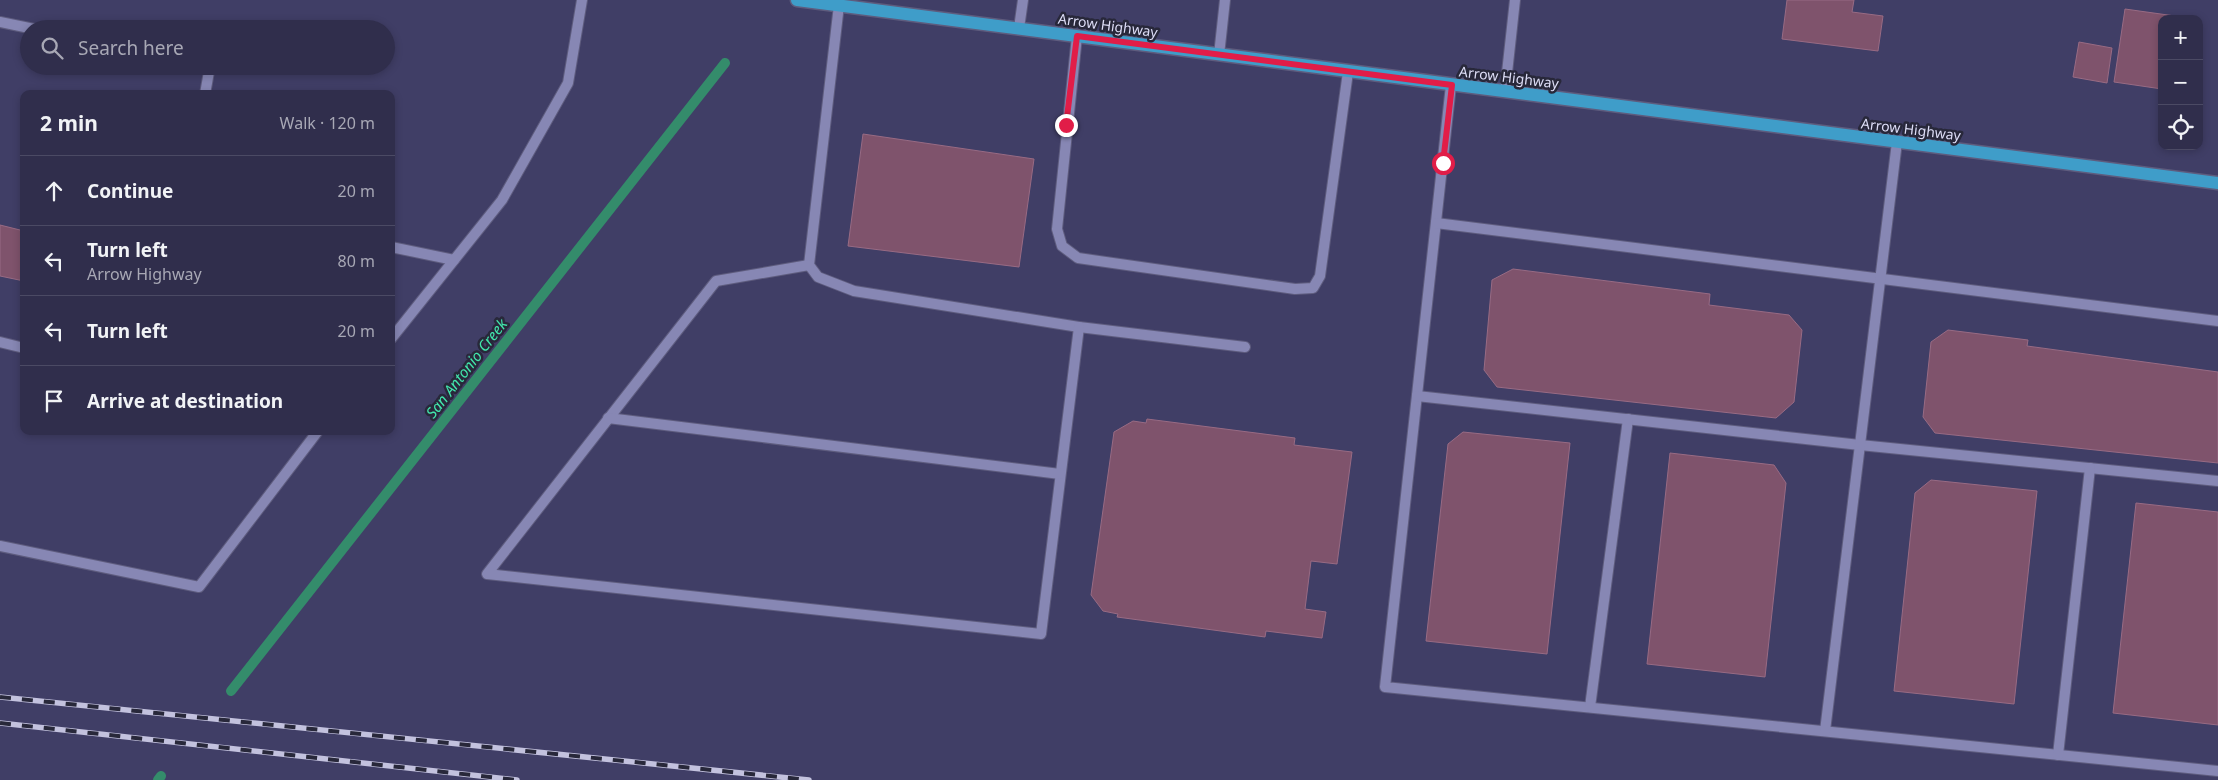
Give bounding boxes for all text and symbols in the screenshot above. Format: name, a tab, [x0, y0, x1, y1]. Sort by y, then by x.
street label: Arrow Highway	[1057, 9, 1160, 42]
map controls	[2158, 15, 2203, 150]
button: +	[2158, 15, 2203, 60]
search box	[20, 20, 395, 75]
icon: search	[38, 34, 66, 62]
text: Search here	[78, 35, 184, 61]
button: −	[2158, 60, 2203, 105]
street label: Arrow Highway	[1458, 61, 1561, 93]
button: locate	[2158, 105, 2203, 150]
text: 2 min	[40, 109, 98, 137]
text: Walk · 120 m	[280, 112, 375, 134]
street label: Arrow Highway	[1860, 113, 1963, 145]
route end	[1055, 114, 1078, 137]
route start	[1432, 152, 1455, 175]
icon: ahead	[40, 177, 68, 205]
text: Continue	[87, 178, 173, 204]
text: 20 m	[338, 180, 375, 202]
text: Turn left	[87, 237, 168, 263]
icon: left	[40, 247, 68, 275]
text: 80 m	[338, 250, 375, 272]
text: Arrow Highway	[87, 263, 202, 285]
water label: San Antonio Creek	[421, 314, 511, 422]
icon: left	[40, 317, 68, 345]
text: Turn left	[87, 318, 168, 344]
text: 20 m	[338, 320, 375, 342]
icon: arrive	[40, 387, 68, 415]
text: Arrive at destination	[87, 388, 283, 414]

